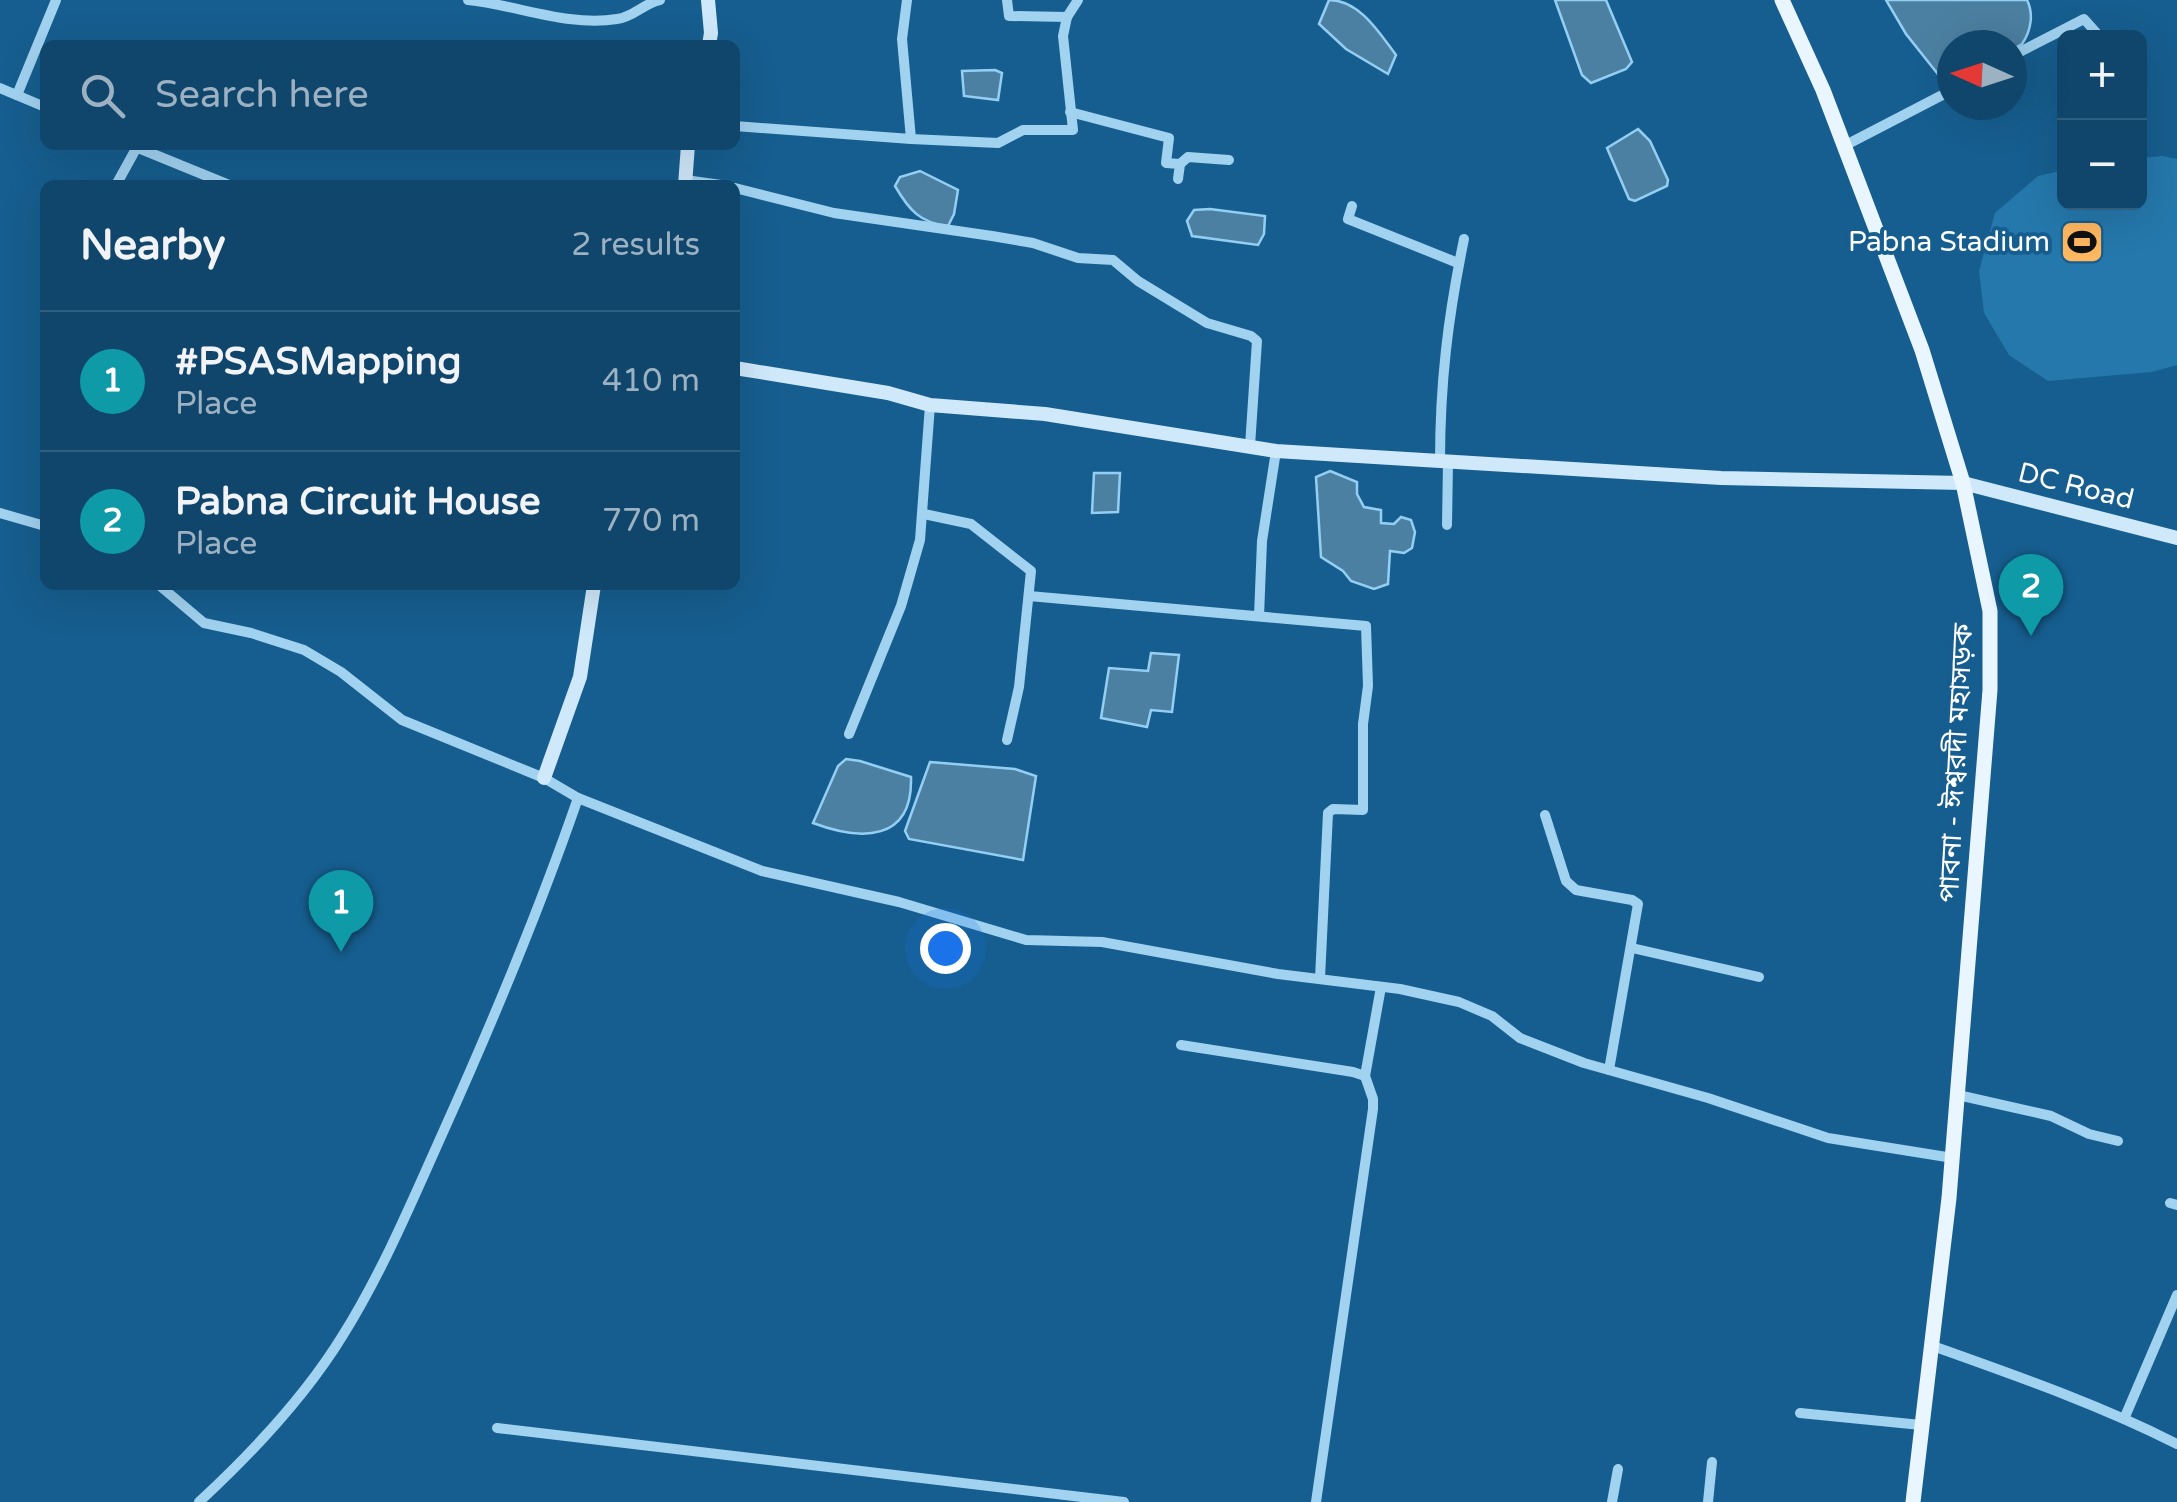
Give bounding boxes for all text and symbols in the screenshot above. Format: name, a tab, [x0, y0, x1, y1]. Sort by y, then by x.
north arrow	[1937, 30, 2027, 120]
map controls	[2057, 30, 2147, 210]
button: +	[2057, 30, 2147, 120]
search box	[40, 40, 740, 150]
icon: search	[75, 68, 130, 123]
text: Search here	[155, 72, 369, 118]
button: −	[2057, 120, 2147, 210]
sports icon: Pabna Stadium	[2059, 219, 2105, 265]
text: Nearby	[80, 220, 225, 271]
place label: Pabna Stadium	[1848, 225, 2050, 259]
text: 2 results	[571, 226, 700, 264]
text: #PSASMapping	[175, 339, 462, 385]
text: 1	[102, 362, 123, 400]
text: 410 m	[602, 362, 700, 400]
text: Place	[175, 385, 257, 423]
street label: DC Road	[2015, 455, 2137, 517]
text: Pabna Circuit House	[175, 479, 541, 525]
text: 2	[102, 502, 123, 540]
text: 770 m	[602, 502, 700, 540]
text: Place	[175, 525, 257, 563]
pin: 2	[1998, 554, 2064, 636]
street label: পাবনা - ঈশ্বরদী মহাসড়ক	[1932, 622, 1980, 903]
pin: 1	[308, 870, 374, 952]
your location	[920, 923, 971, 974]

